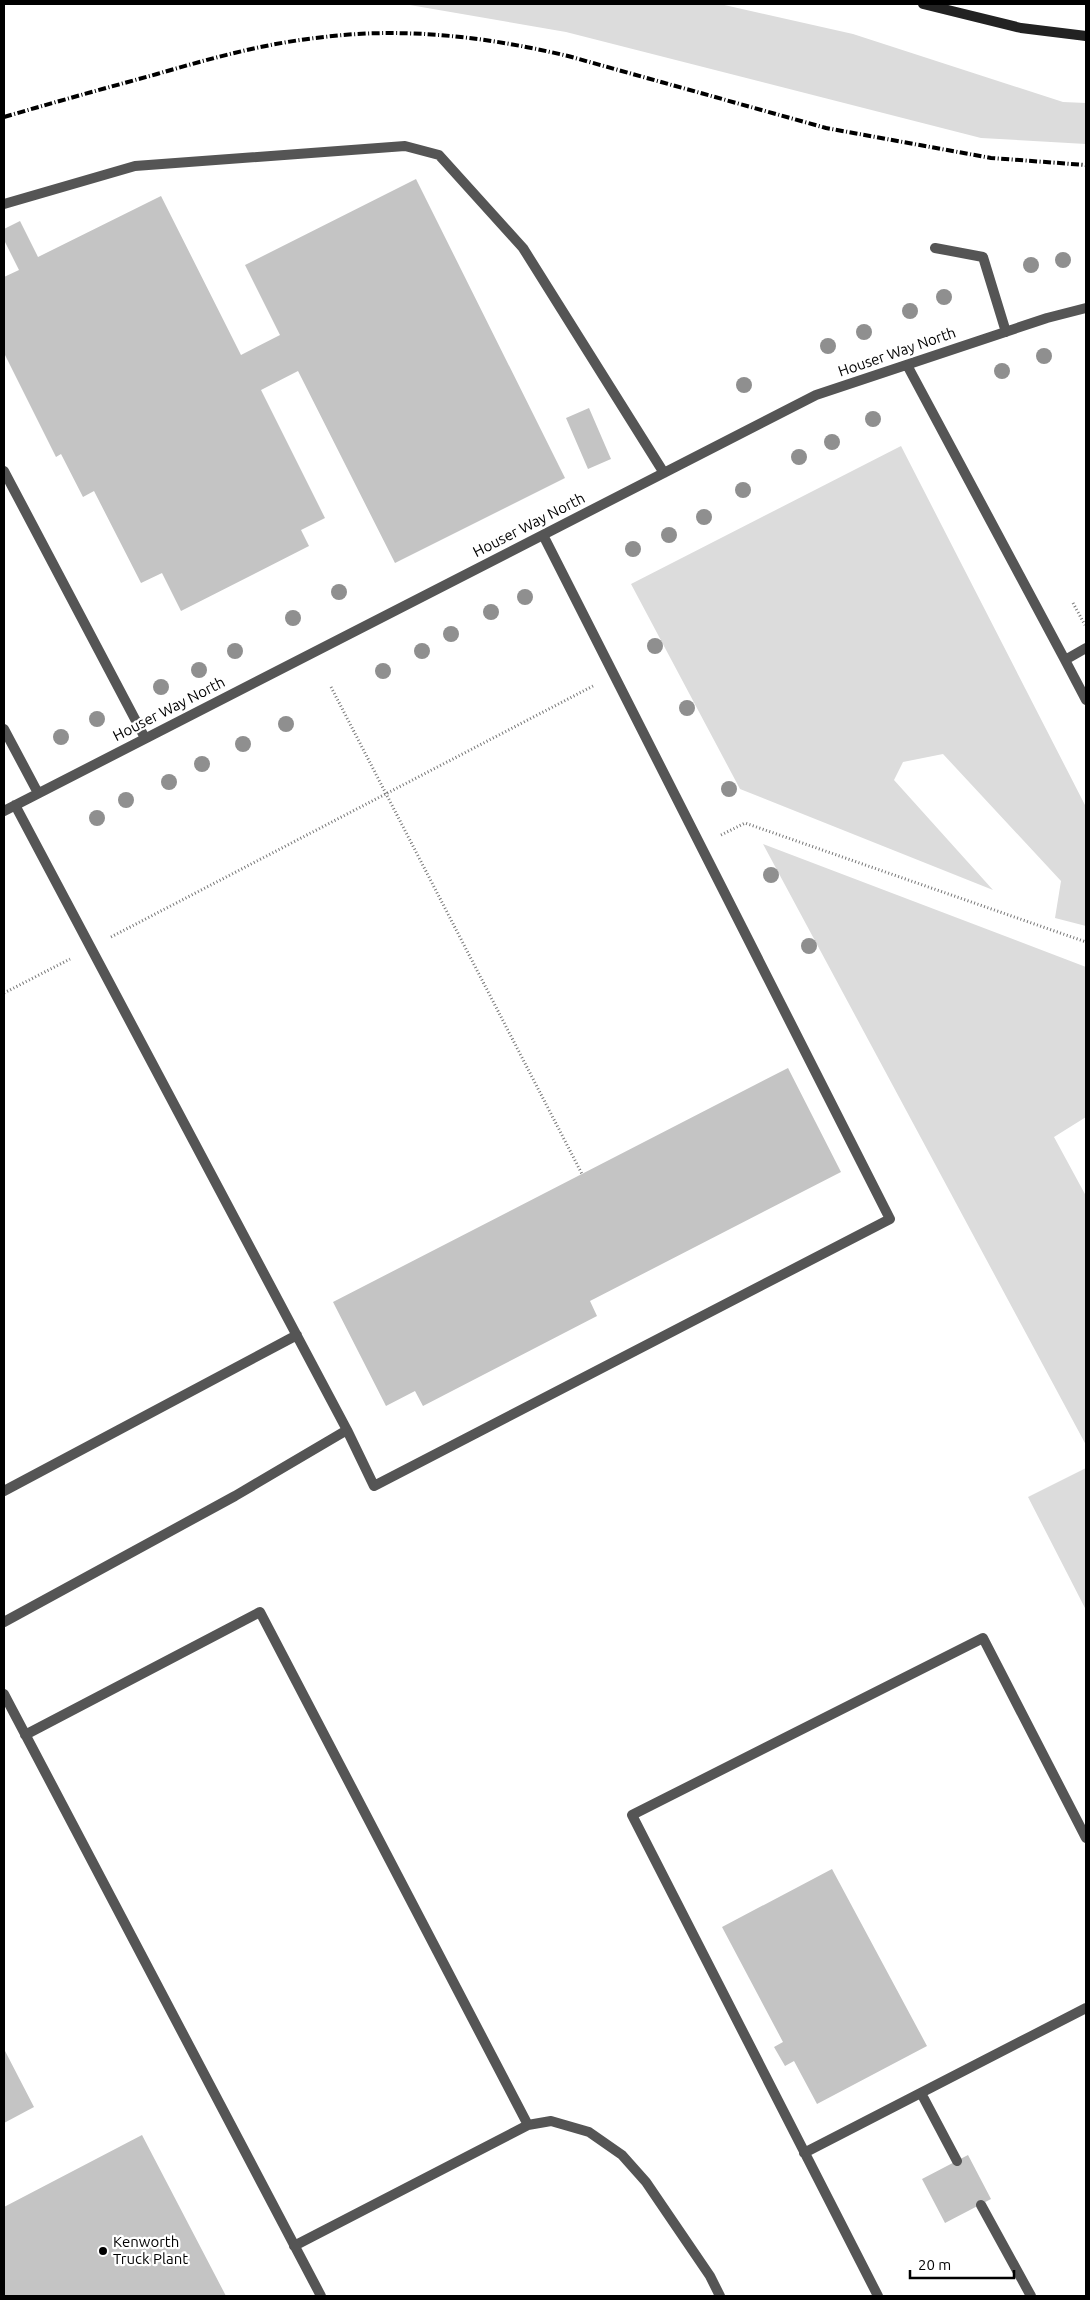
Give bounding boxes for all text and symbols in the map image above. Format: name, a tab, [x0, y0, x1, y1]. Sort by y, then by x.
street label: Houser Way North	[836, 323, 958, 380]
street label: Houser Way North	[470, 489, 588, 560]
street label: Houser Way North	[110, 673, 228, 744]
place label: Kenworth Truck Plant	[113, 2233, 188, 2267]
marker: Kenworth Truck Plant	[97, 2245, 109, 2257]
scale bar	[910, 2248, 1014, 2280]
text: 20 m	[918, 2256, 951, 2273]

